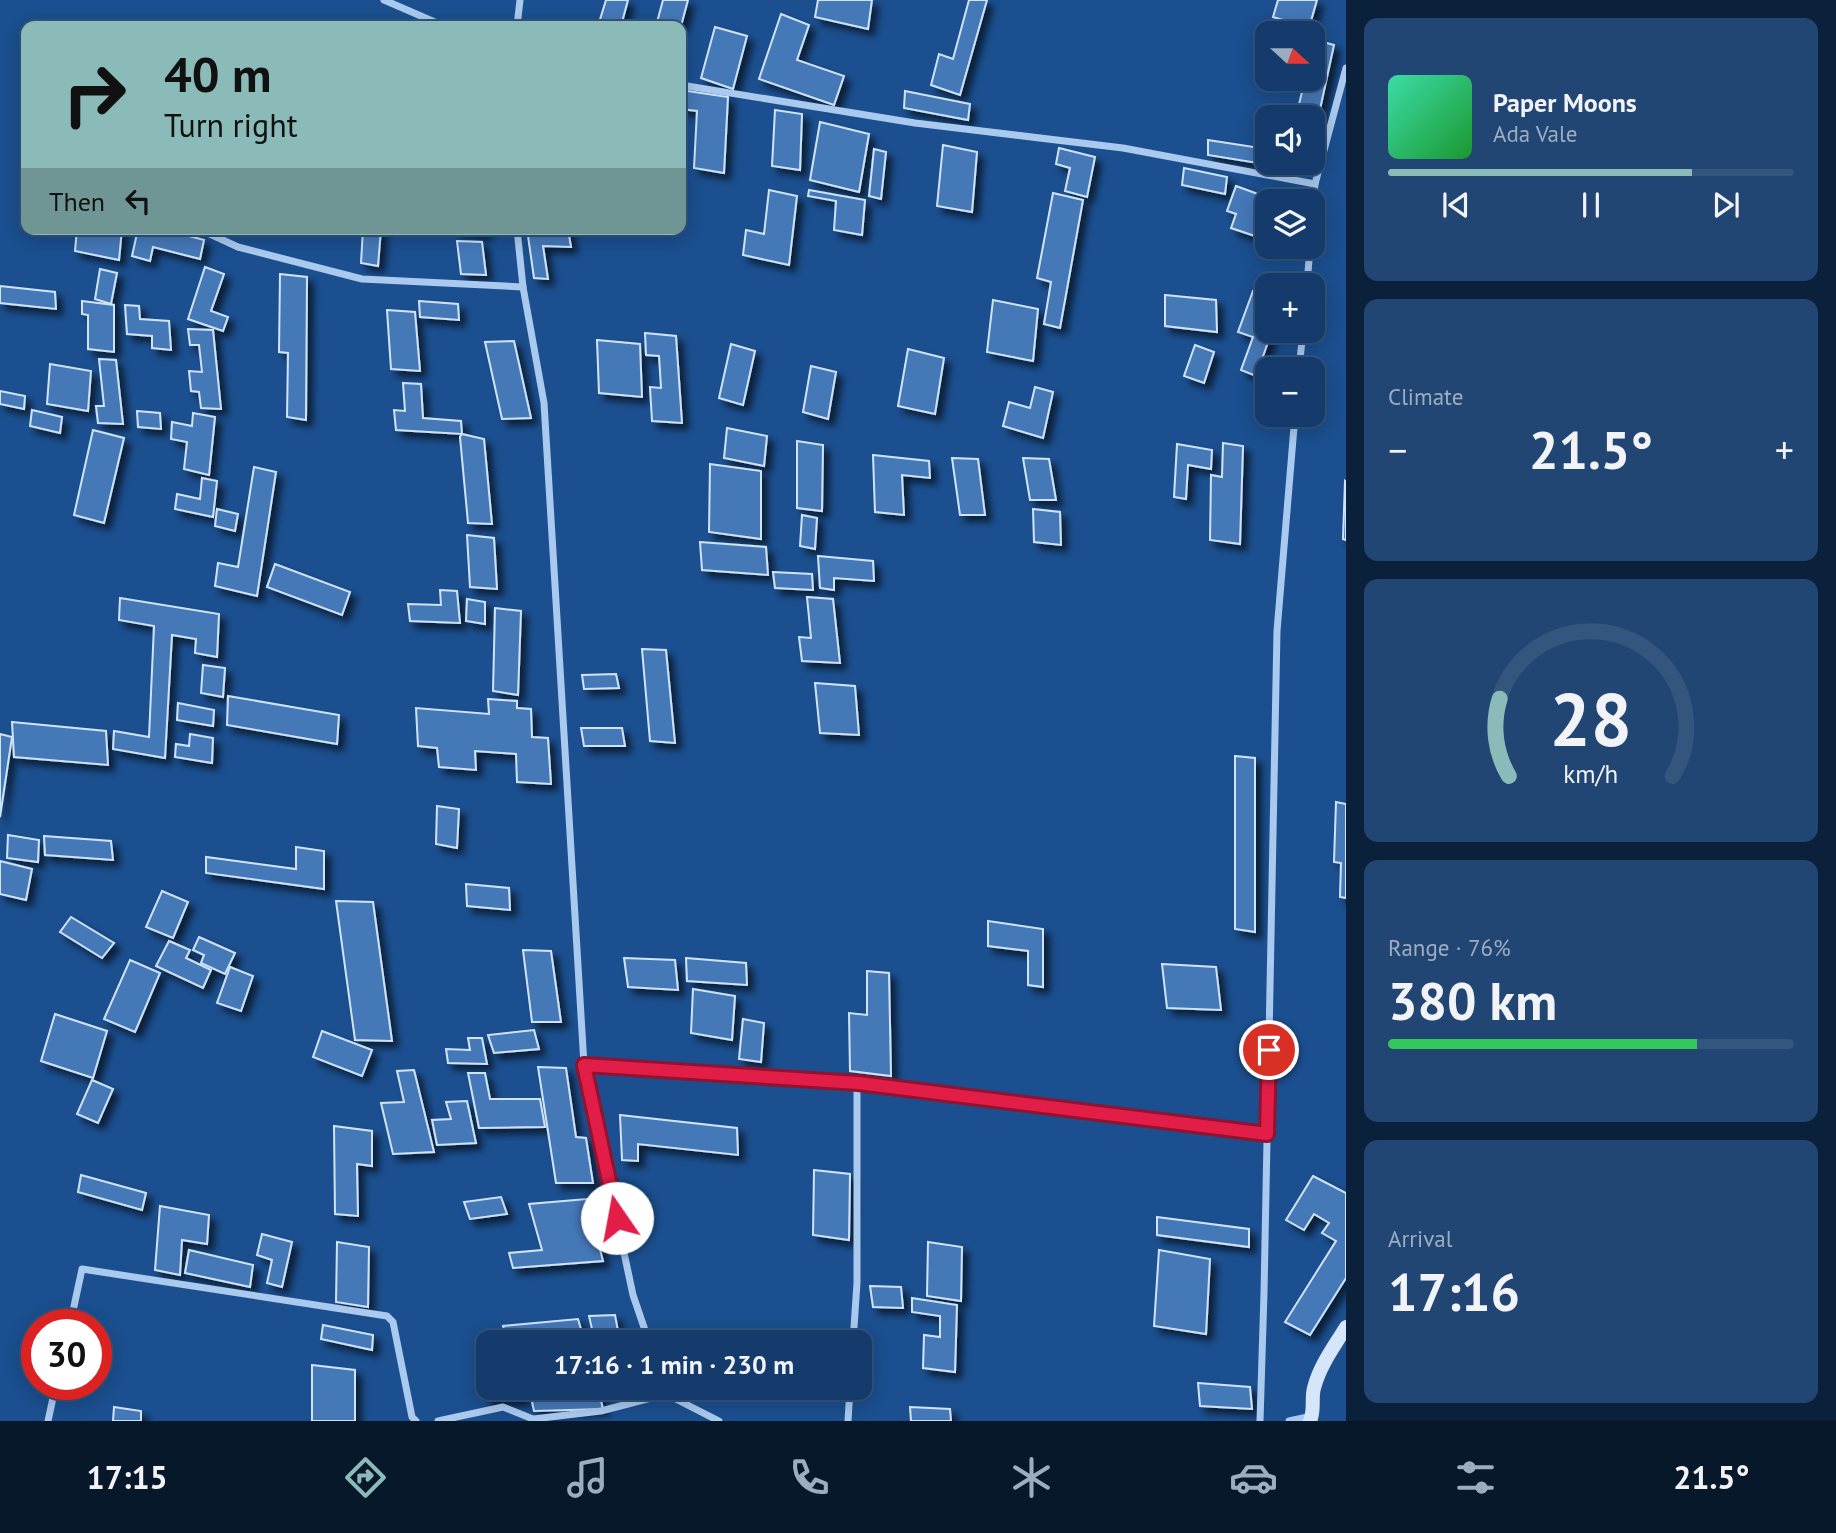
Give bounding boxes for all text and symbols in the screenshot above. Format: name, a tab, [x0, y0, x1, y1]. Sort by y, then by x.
north arrow	[1255, 21, 1325, 91]
map controls	[1255, 21, 1325, 427]
text: 40 m	[164, 42, 271, 106]
icon: right	[49, 49, 140, 140]
text: Paper Moons	[1493, 86, 1637, 119]
text: Turn right	[164, 104, 298, 146]
button: sound	[1255, 105, 1325, 175]
text: Ada Vale	[1493, 119, 1577, 148]
icon: left	[119, 182, 157, 220]
text: Then	[49, 185, 105, 218]
icon: previous	[1437, 186, 1475, 224]
icon: pause	[1572, 186, 1610, 224]
icon: next	[1707, 186, 1745, 224]
button: layers	[1255, 189, 1325, 259]
button: +	[1255, 273, 1325, 343]
button: −	[1255, 357, 1325, 427]
text: Climate	[1388, 382, 1463, 411]
text: 21.5°	[1529, 416, 1653, 483]
text: −	[1388, 425, 1407, 474]
text: +	[1775, 425, 1794, 474]
text: 28	[1550, 673, 1632, 767]
text: km/h	[1564, 758, 1618, 790]
text: Range · 76%	[1388, 933, 1511, 962]
text: 380 km	[1388, 967, 1557, 1034]
pin	[1239, 1020, 1299, 1080]
icon: arrive	[1250, 1031, 1288, 1069]
position arrow	[580, 1181, 654, 1255]
text: Arrival	[1388, 1224, 1452, 1253]
text: 17:16	[1388, 1258, 1520, 1325]
speed limit sign: 30	[21, 1309, 112, 1400]
text: 17:16 · 1 min · 230 m	[554, 1348, 794, 1381]
icon: directions	[341, 1453, 390, 1502]
icon: music	[563, 1453, 612, 1502]
icon: phone	[785, 1453, 834, 1502]
icon: climate	[1007, 1453, 1056, 1502]
icon: car	[1229, 1453, 1278, 1502]
icon: filters	[1451, 1453, 1500, 1502]
text: 17:15	[87, 1456, 168, 1498]
text: 21.5°	[1673, 1456, 1749, 1498]

